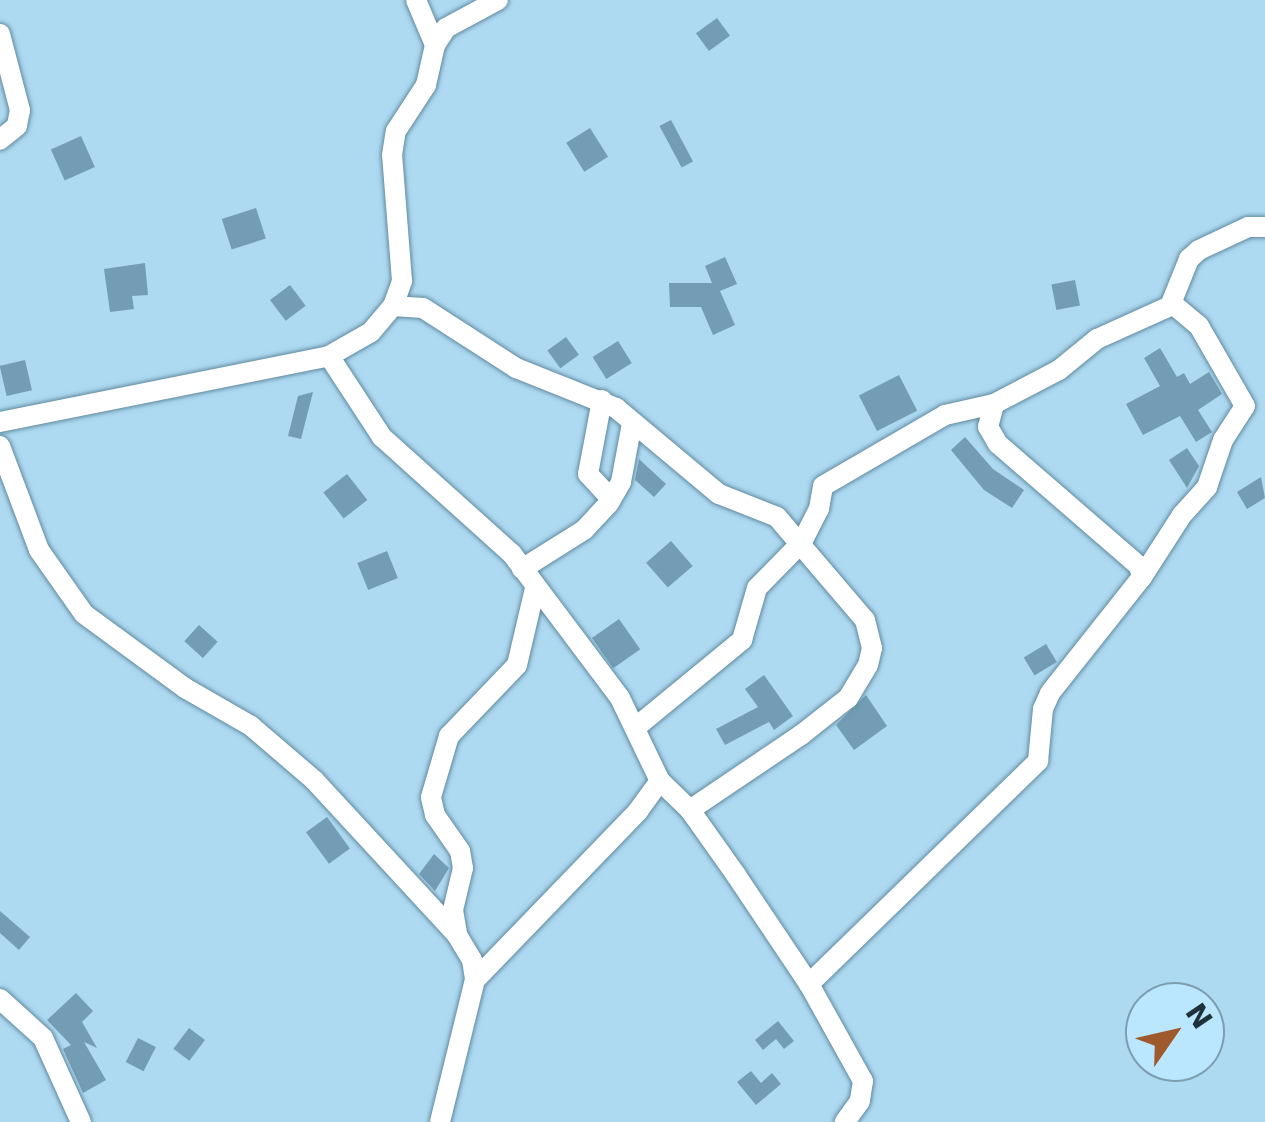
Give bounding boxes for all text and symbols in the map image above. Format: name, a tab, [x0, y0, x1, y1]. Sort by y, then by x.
north arrow	[1125, 982, 1225, 1082]
text: N	[1178, 997, 1219, 1035]

